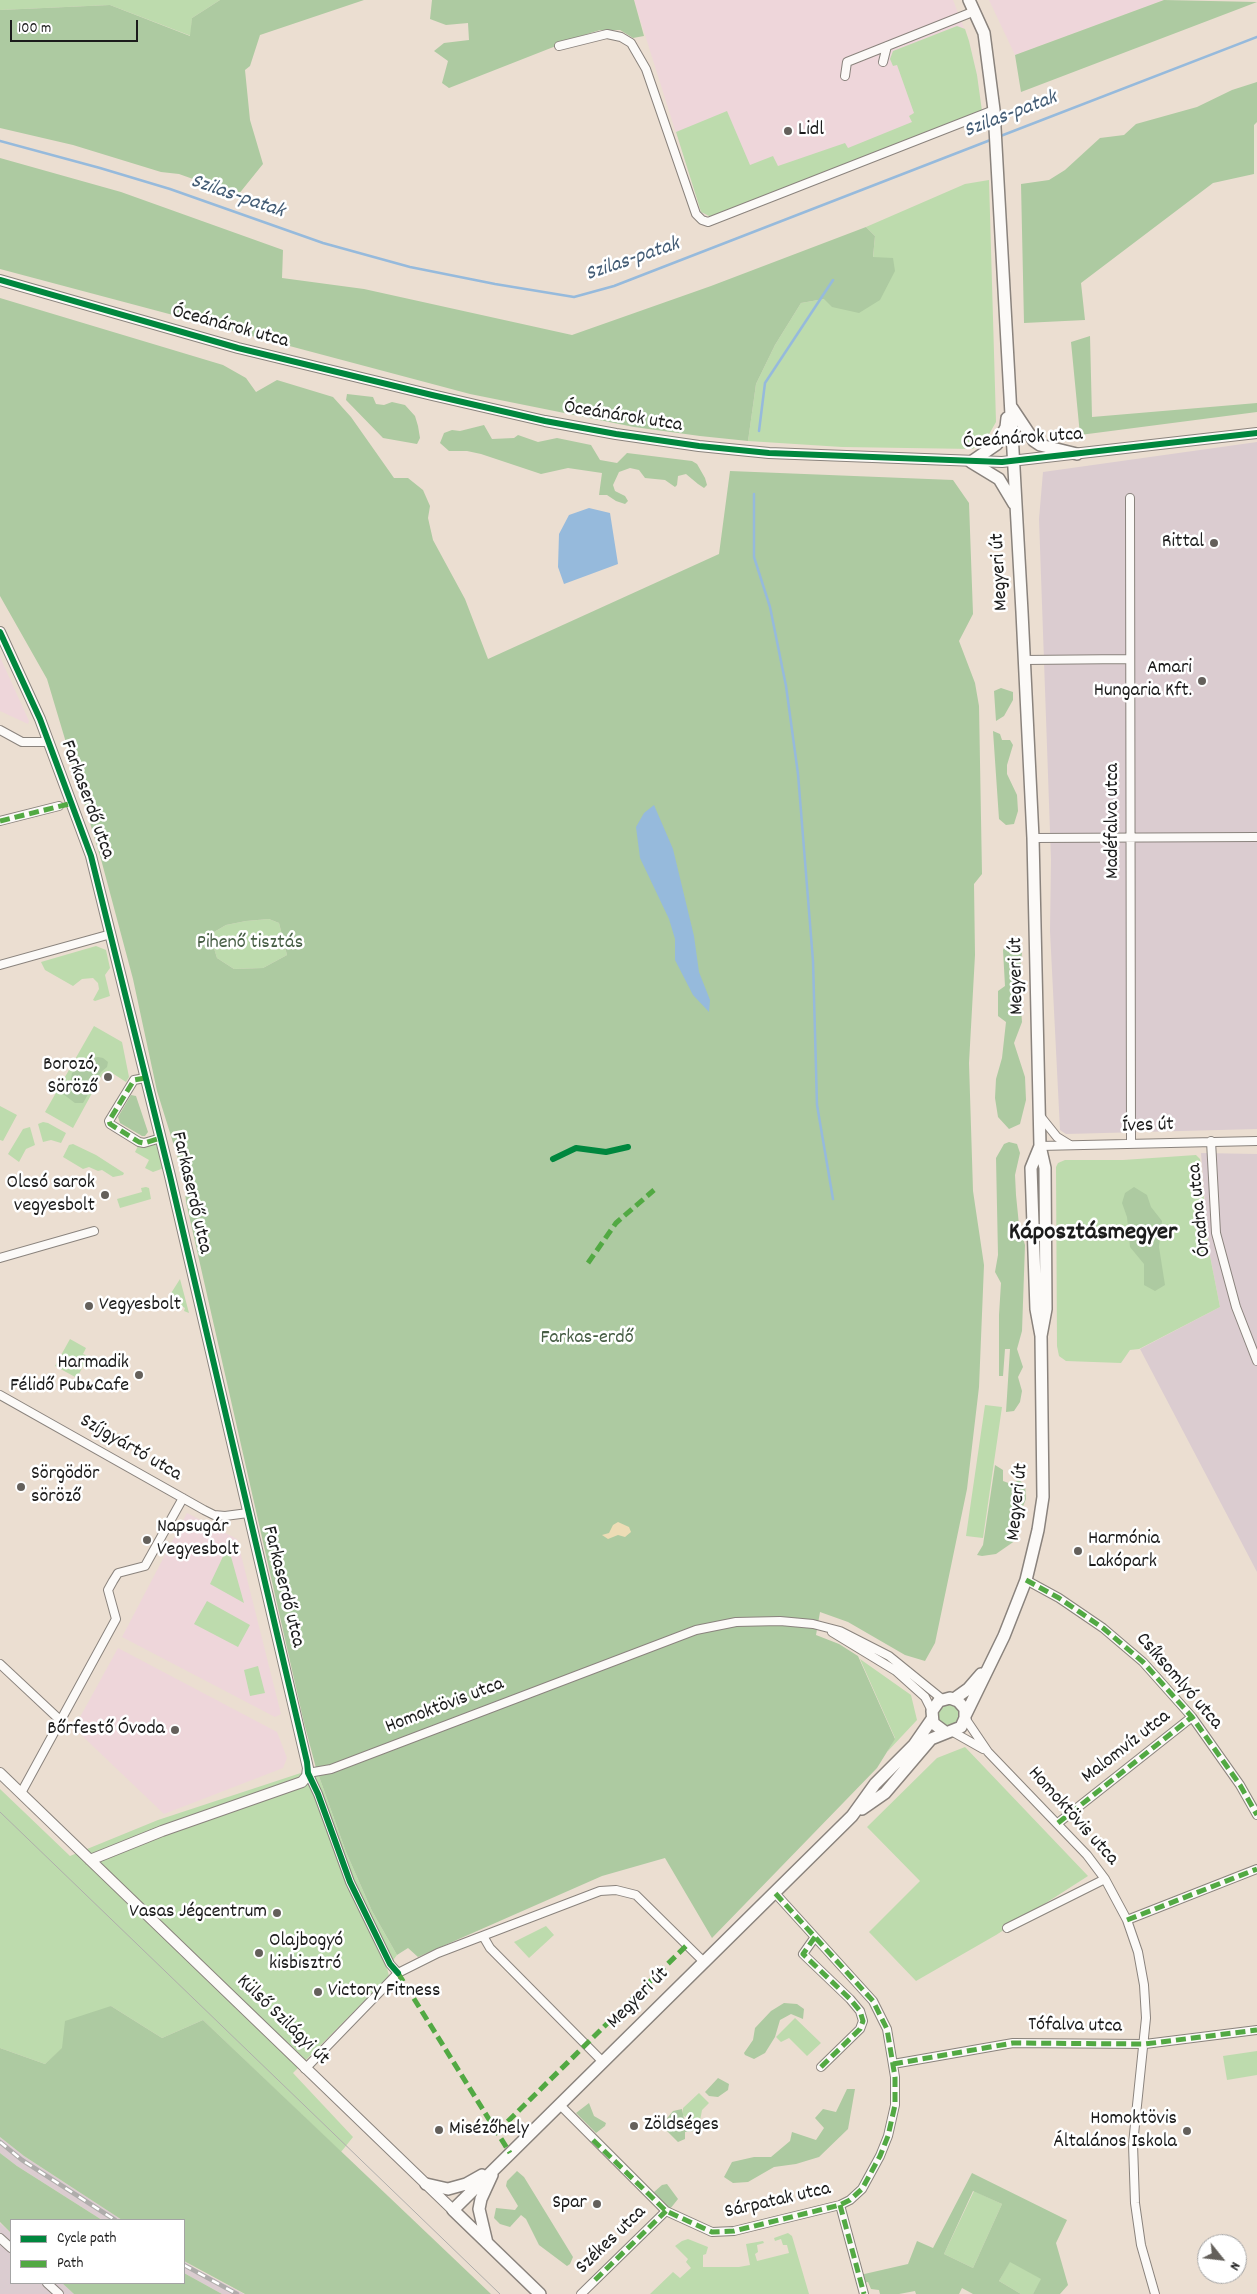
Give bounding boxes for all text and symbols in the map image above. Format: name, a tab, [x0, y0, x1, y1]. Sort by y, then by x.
scale bar	[12, 10, 140, 42]
text: 100 m	[18, 18, 51, 40]
water label: Szilas-patak	[961, 87, 1061, 145]
place label: Lidl	[798, 119, 824, 143]
marker: Lidl	[782, 125, 794, 137]
water label: Szilas-patak	[187, 170, 287, 226]
water label: Szilas-patak	[583, 233, 683, 289]
street label: Óceánárok utca	[169, 301, 291, 355]
street label: Óceánárok utca	[562, 397, 684, 439]
street label: Óceánárok utca	[963, 424, 1083, 456]
place label: Rittal	[1162, 531, 1204, 555]
street label: Megyeri út	[987, 533, 1015, 611]
marker: Rittal	[1208, 537, 1220, 549]
place label: Amari Hungaria Kft.	[1094, 657, 1192, 704]
marker: Amari Hungaria Kft.	[1196, 675, 1208, 687]
street label: Farkaserdő utca	[53, 738, 119, 862]
street label: Madéfalva utca	[1102, 763, 1126, 879]
park label: Pihenő tisztás	[197, 932, 303, 956]
street label: Megyeri út	[1005, 937, 1031, 1015]
place label: Borozó, Söröző	[43, 1054, 98, 1101]
marker: Borozó, Söröző	[102, 1071, 114, 1083]
street label: Íves út	[1122, 1114, 1174, 1140]
street label: Farkaserdő utca	[164, 1130, 216, 1256]
street label: Óradna utca	[1184, 1162, 1218, 1258]
place label: Olcsó sarok vegyesbolt	[7, 1172, 95, 1219]
marker: Olcsó sarok vegyesbolt	[99, 1189, 111, 1201]
district label: Káposztásmegyer	[1009, 1220, 1177, 1250]
place label: Vegyesbolt	[99, 1294, 181, 1318]
marker: Vegyesbolt	[83, 1300, 95, 1312]
park label: Farkas-erdő	[540, 1327, 634, 1351]
place label: Harmadik Félidő Pub&Cafe	[10, 1352, 129, 1399]
marker: Harmadik Félidő Pub&Cafe	[133, 1369, 145, 1381]
street label: Szíjgyártó utca	[75, 1410, 185, 1488]
street label: Megyeri út	[1003, 1462, 1035, 1542]
place label: Sörgödör söröző	[31, 1463, 99, 1510]
marker: Sörgödör söröző	[15, 1481, 27, 1493]
place label: Napsugár Vegyesbolt	[157, 1516, 239, 1563]
street label: Farkaserdő utca	[255, 1524, 309, 1650]
place label: Harmónia Lakópark	[1088, 1528, 1160, 1575]
marker: Napsugár Vegyesbolt	[141, 1534, 153, 1546]
marker: Harmónia Lakópark	[1072, 1545, 1084, 1557]
street label: Csíksomlyó utca	[1129, 1628, 1227, 1736]
street label: Homoktövis utca	[383, 1673, 507, 1741]
street label: Malomvíz utca	[1078, 1706, 1176, 1790]
place label: Bőrfestő Óvoda	[47, 1718, 165, 1742]
marker: Bőrfestő Óvoda	[169, 1724, 181, 1736]
street label: Homoktövis utca	[1021, 1763, 1123, 1871]
place label: Vasas Jégcentrum	[129, 1901, 267, 1925]
marker: Vasas Jégcentrum	[271, 1907, 283, 1919]
place label: Olajbogyó kisbisztró	[269, 1930, 343, 1977]
marker: Olajbogyó kisbisztró	[253, 1947, 265, 1959]
street label: Megyeri út	[603, 1963, 675, 2035]
street label: Külső Szilágyi út	[230, 1971, 334, 2071]
place label: Victory Fitness	[328, 1980, 441, 2004]
marker: Victory Fitness	[312, 1986, 324, 1998]
street label: Tófalva utca	[1028, 2014, 1122, 2040]
place label: Homoktövis Általános Iskola	[1053, 2108, 1177, 2155]
place label: Zöldséges	[644, 2114, 719, 2138]
place label: Misézőhely	[449, 2118, 529, 2142]
marker: Zöldséges	[628, 2120, 640, 2132]
marker: Misézőhely	[433, 2124, 445, 2136]
marker: Homoktövis Általános Iskola	[1181, 2125, 1193, 2137]
street label: Sárpatak utca	[723, 2178, 833, 2226]
place label: Spar	[552, 2192, 587, 2216]
marker: Spar	[591, 2198, 603, 2210]
street label: Székes utca	[572, 2202, 652, 2280]
legend	[10, 2219, 185, 2284]
text: Cycle path	[57, 2228, 116, 2250]
north arrow	[1197, 2234, 1247, 2284]
text: Path	[57, 2253, 83, 2275]
text: N	[1224, 2258, 1245, 2274]

